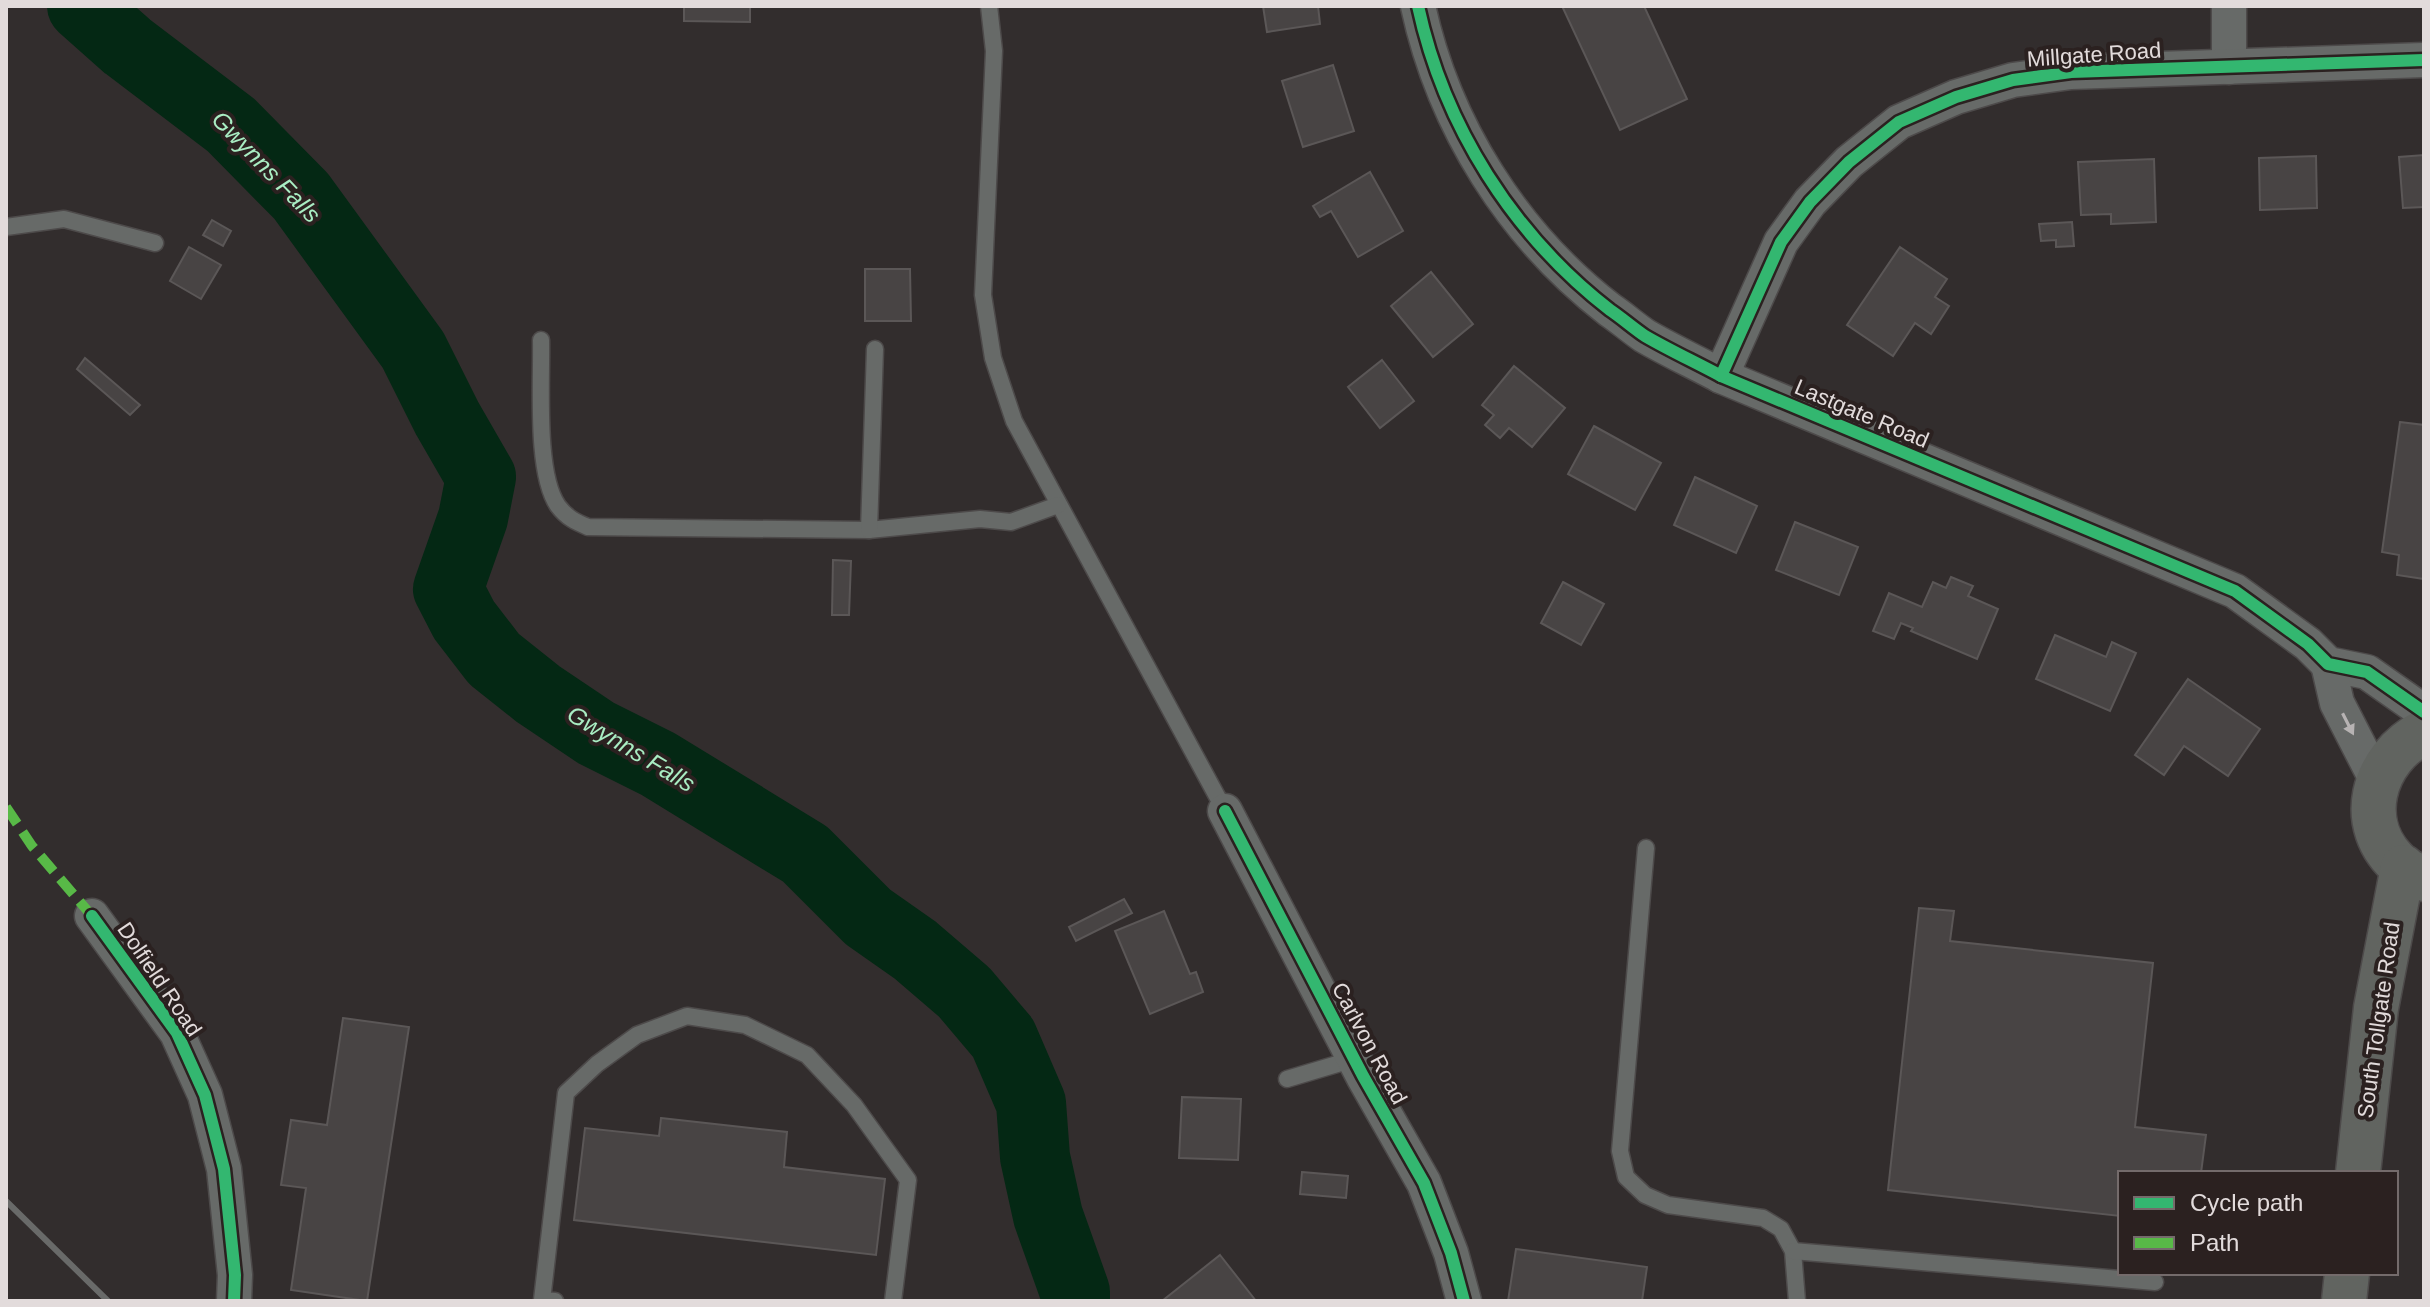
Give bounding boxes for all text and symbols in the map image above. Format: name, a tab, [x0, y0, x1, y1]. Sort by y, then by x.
street label: Millgate Road	[2026, 37, 2162, 72]
water label: Gwynns Falls	[207, 105, 326, 228]
street label: Lastgate Road	[1791, 374, 1933, 453]
water label: Gwynns Falls	[563, 700, 700, 797]
one-way arrow	[2341, 713, 2354, 736]
street label: Dolfield Road	[112, 918, 207, 1041]
street label: South Tollgate Road	[2352, 920, 2405, 1120]
street label: Carlvon Road	[1327, 978, 1412, 1108]
legend	[2118, 1171, 2398, 1275]
text: Cycle path	[2190, 1189, 2303, 1216]
text: Path	[2190, 1229, 2239, 1256]

